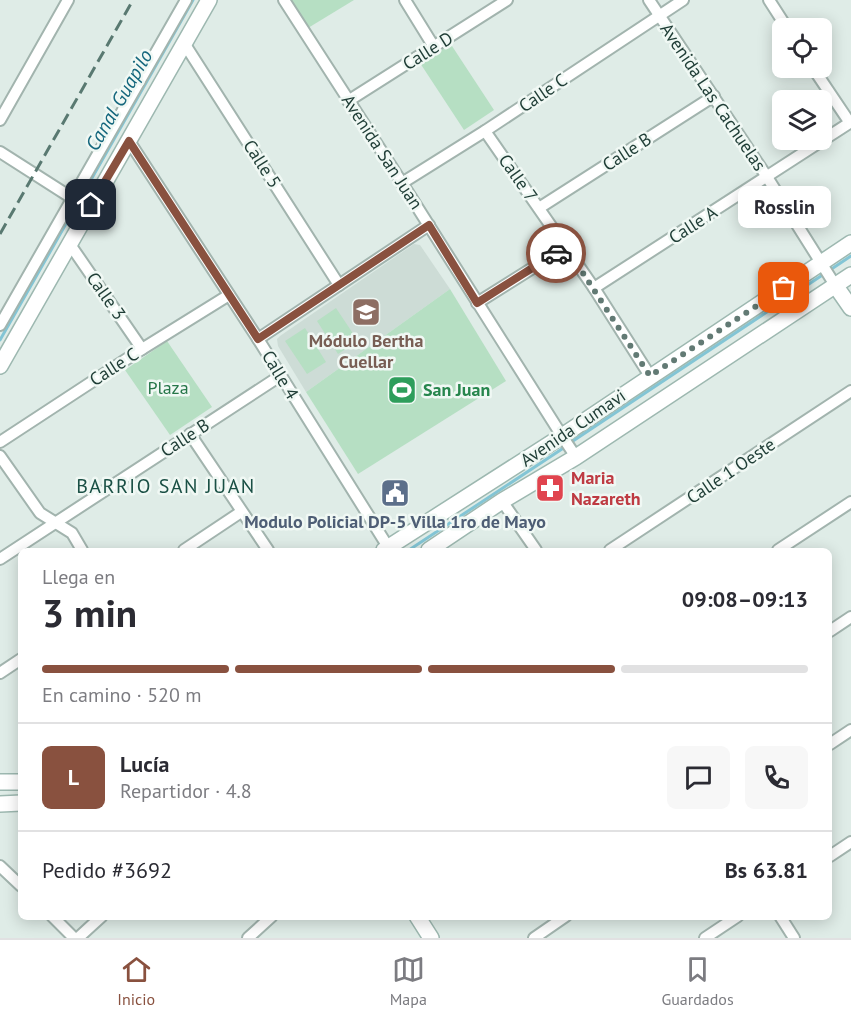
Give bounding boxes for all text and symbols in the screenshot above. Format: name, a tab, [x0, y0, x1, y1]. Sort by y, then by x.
street label: Avenida Las Cachuelas	[655, 18, 771, 175]
map controls	[772, 18, 832, 150]
button: locate	[772, 18, 832, 78]
street label: Calle D	[398, 26, 457, 75]
water label: Canal Guapilo	[79, 45, 159, 155]
street label: Calle C	[514, 68, 571, 117]
street label: Avenida San Juan	[337, 90, 428, 214]
button: layers	[772, 90, 832, 150]
street label: Calle B	[598, 127, 656, 176]
street label: Calle 5	[238, 135, 287, 192]
street label: Calle 7	[494, 149, 543, 206]
pin	[65, 179, 116, 230]
callout: Rosslin	[738, 186, 830, 228]
icon: home	[74, 188, 107, 221]
text: Rosslin	[754, 194, 815, 220]
street label: Calle A	[664, 200, 722, 249]
courier	[526, 223, 586, 283]
icon: car	[540, 237, 573, 270]
pin	[758, 262, 809, 313]
street label: Calle 3	[82, 267, 131, 324]
icon: bag	[767, 271, 800, 304]
school or university icon: Módulo Bertha Cuellar	[350, 296, 382, 328]
place label: Módulo Bertha Cuellar	[309, 329, 423, 373]
street label: Calle C	[85, 342, 142, 391]
street label: Calle 4	[257, 346, 304, 404]
sports icon: San Juan	[386, 374, 418, 406]
park label: Plaza	[147, 376, 189, 399]
place label: San Juan	[423, 378, 490, 401]
street label: Avenida Cumavi	[516, 384, 630, 471]
street label: Calle B	[156, 413, 214, 462]
street label: Calle 1 Oeste	[682, 433, 779, 509]
place label: Maria Nazareth	[571, 466, 640, 510]
pharmacy icon: Maria Nazareth	[534, 472, 566, 504]
district label: BARRIO SAN JUAN	[76, 473, 256, 499]
public building icon: Modulo Policial DP-5 Villa 1ro de Mayo	[379, 477, 411, 509]
place label: Modulo Policial DP-5 Villa 1ro de Mayo	[244, 510, 546, 533]
text: Llega en	[42, 564, 115, 590]
text: 09:08–09:13	[682, 585, 808, 613]
text: 3 min	[42, 587, 137, 638]
text: En camino · 520 m	[42, 682, 202, 708]
button: chat	[667, 746, 730, 809]
button: phone	[745, 746, 808, 809]
text: Lucía	[120, 750, 170, 778]
text: L	[68, 763, 79, 791]
text: Repartidor · 4.8	[120, 778, 252, 804]
text: Pedido #3692	[42, 856, 172, 884]
text: Bs 63.81	[725, 856, 808, 884]
tab: Inicio	[117, 953, 155, 1009]
tab: Mapa	[390, 953, 427, 1009]
tab: Guardados	[661, 953, 734, 1009]

